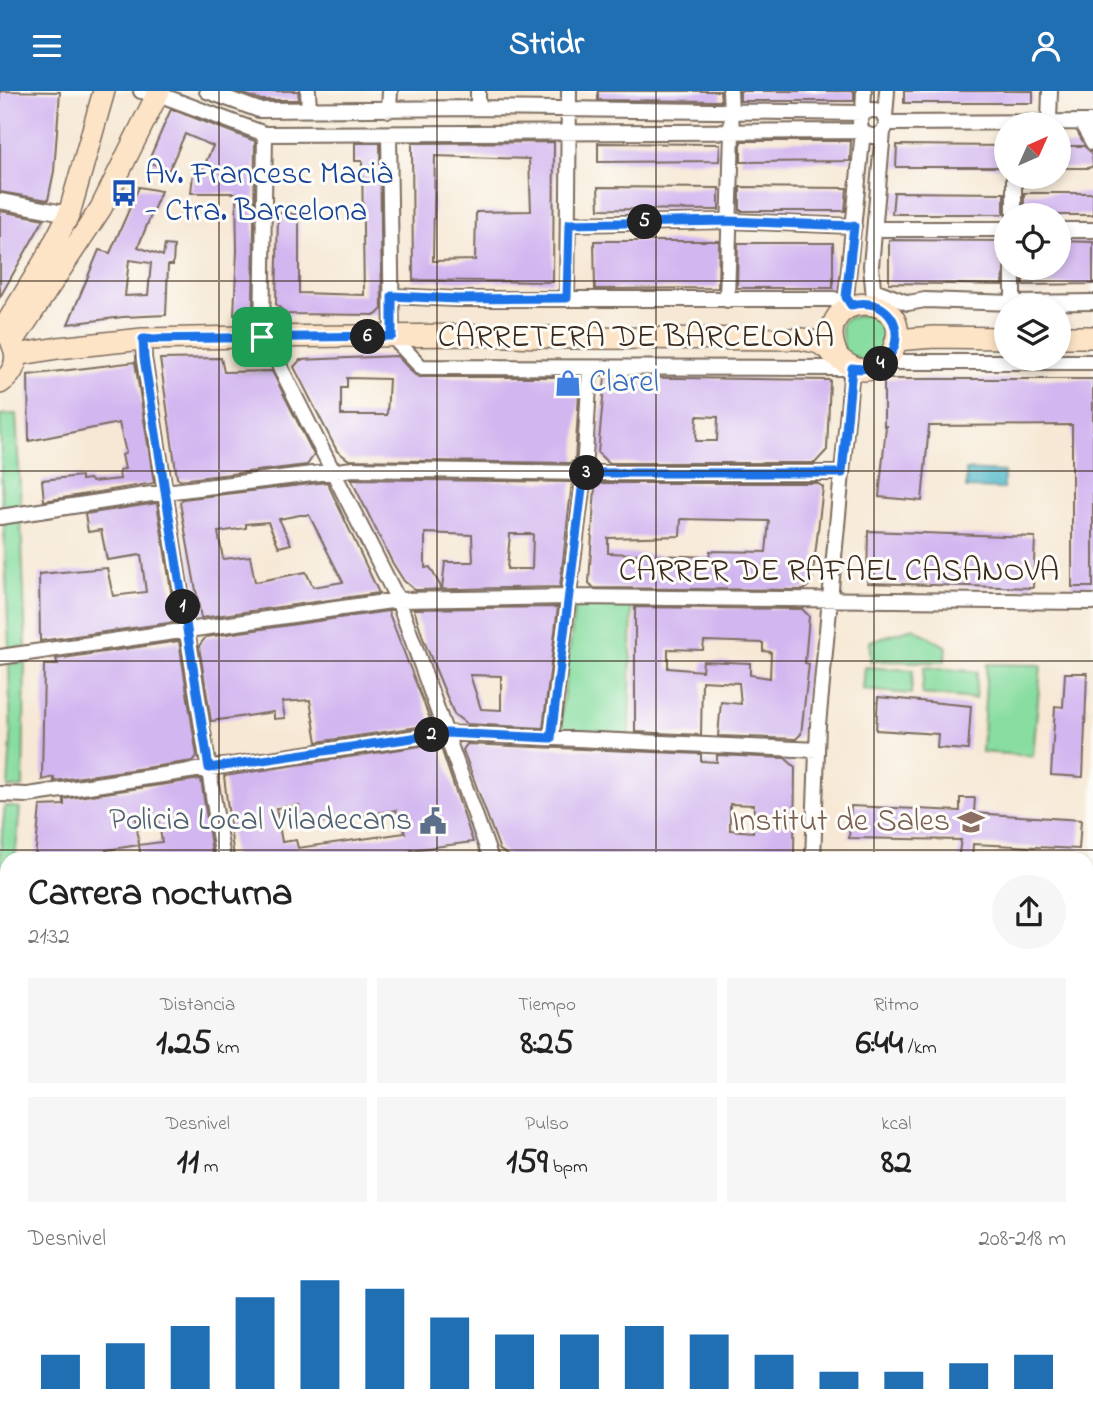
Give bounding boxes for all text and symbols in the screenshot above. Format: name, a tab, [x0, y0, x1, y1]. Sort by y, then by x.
text: Stridr	[509, 22, 584, 69]
icon: menu	[28, 27, 66, 65]
icon: person	[1027, 27, 1065, 65]
north arrow	[994, 112, 1071, 189]
map controls	[994, 112, 1071, 371]
place label: Av. Francesc Macià - Ctra. Barcelona	[145, 152, 393, 236]
bus stop icon: Av. Francesc Macià - Ctra. Barcelona	[109, 178, 139, 208]
button: locate	[994, 203, 1071, 280]
pin: 5	[628, 205, 662, 239]
text: 5	[639, 208, 650, 235]
button: layers	[994, 294, 1071, 371]
pin	[232, 307, 292, 367]
street label: CARRETERA DE BARCELONA	[438, 315, 834, 362]
icon: arrive	[243, 318, 281, 356]
pin: 6	[350, 320, 386, 355]
text: 6	[363, 323, 372, 350]
pin: 4	[864, 347, 898, 381]
text: 4	[877, 350, 884, 377]
place label: Clarel	[589, 360, 659, 407]
shop icon: Clarel	[553, 368, 583, 398]
pin: 3	[570, 455, 604, 491]
text: 3	[583, 459, 590, 486]
street label: CARRER DE RAFAEL CASANOVA	[619, 549, 1059, 596]
pin: 1	[166, 589, 200, 625]
text: 1	[179, 593, 186, 620]
pin: 2	[414, 717, 450, 753]
text: 2	[427, 721, 436, 748]
place label: Policia Local Viladecans	[109, 798, 412, 845]
place label: Institut de Sales	[732, 799, 950, 846]
public building icon: Policia Local Viladecans	[418, 806, 448, 836]
school or university icon: Institut de Sales	[956, 807, 986, 837]
text: Carrera nocturna	[28, 867, 293, 923]
button: share	[992, 875, 1066, 949]
text: 21:32	[28, 921, 70, 954]
text: Distancia	[160, 992, 235, 1019]
text: Tiempo	[518, 992, 576, 1019]
text: Ritmo	[874, 992, 919, 1019]
text: 1.25	[156, 1019, 212, 1070]
text: 8:25	[520, 1019, 574, 1070]
text: 6:44	[856, 1019, 903, 1070]
text: km	[212, 1035, 239, 1062]
text: /km	[903, 1035, 937, 1062]
text: Desnivel	[165, 1111, 230, 1138]
text: Pulso	[525, 1111, 569, 1138]
text: kcal	[881, 1111, 911, 1138]
text: 11	[177, 1138, 199, 1189]
text: 159	[506, 1138, 548, 1189]
text: 82	[881, 1138, 912, 1189]
text: m	[199, 1154, 219, 1181]
text: bpm	[548, 1154, 588, 1181]
text: Desnivel	[28, 1223, 106, 1256]
text: 208–218 m	[978, 1223, 1066, 1256]

